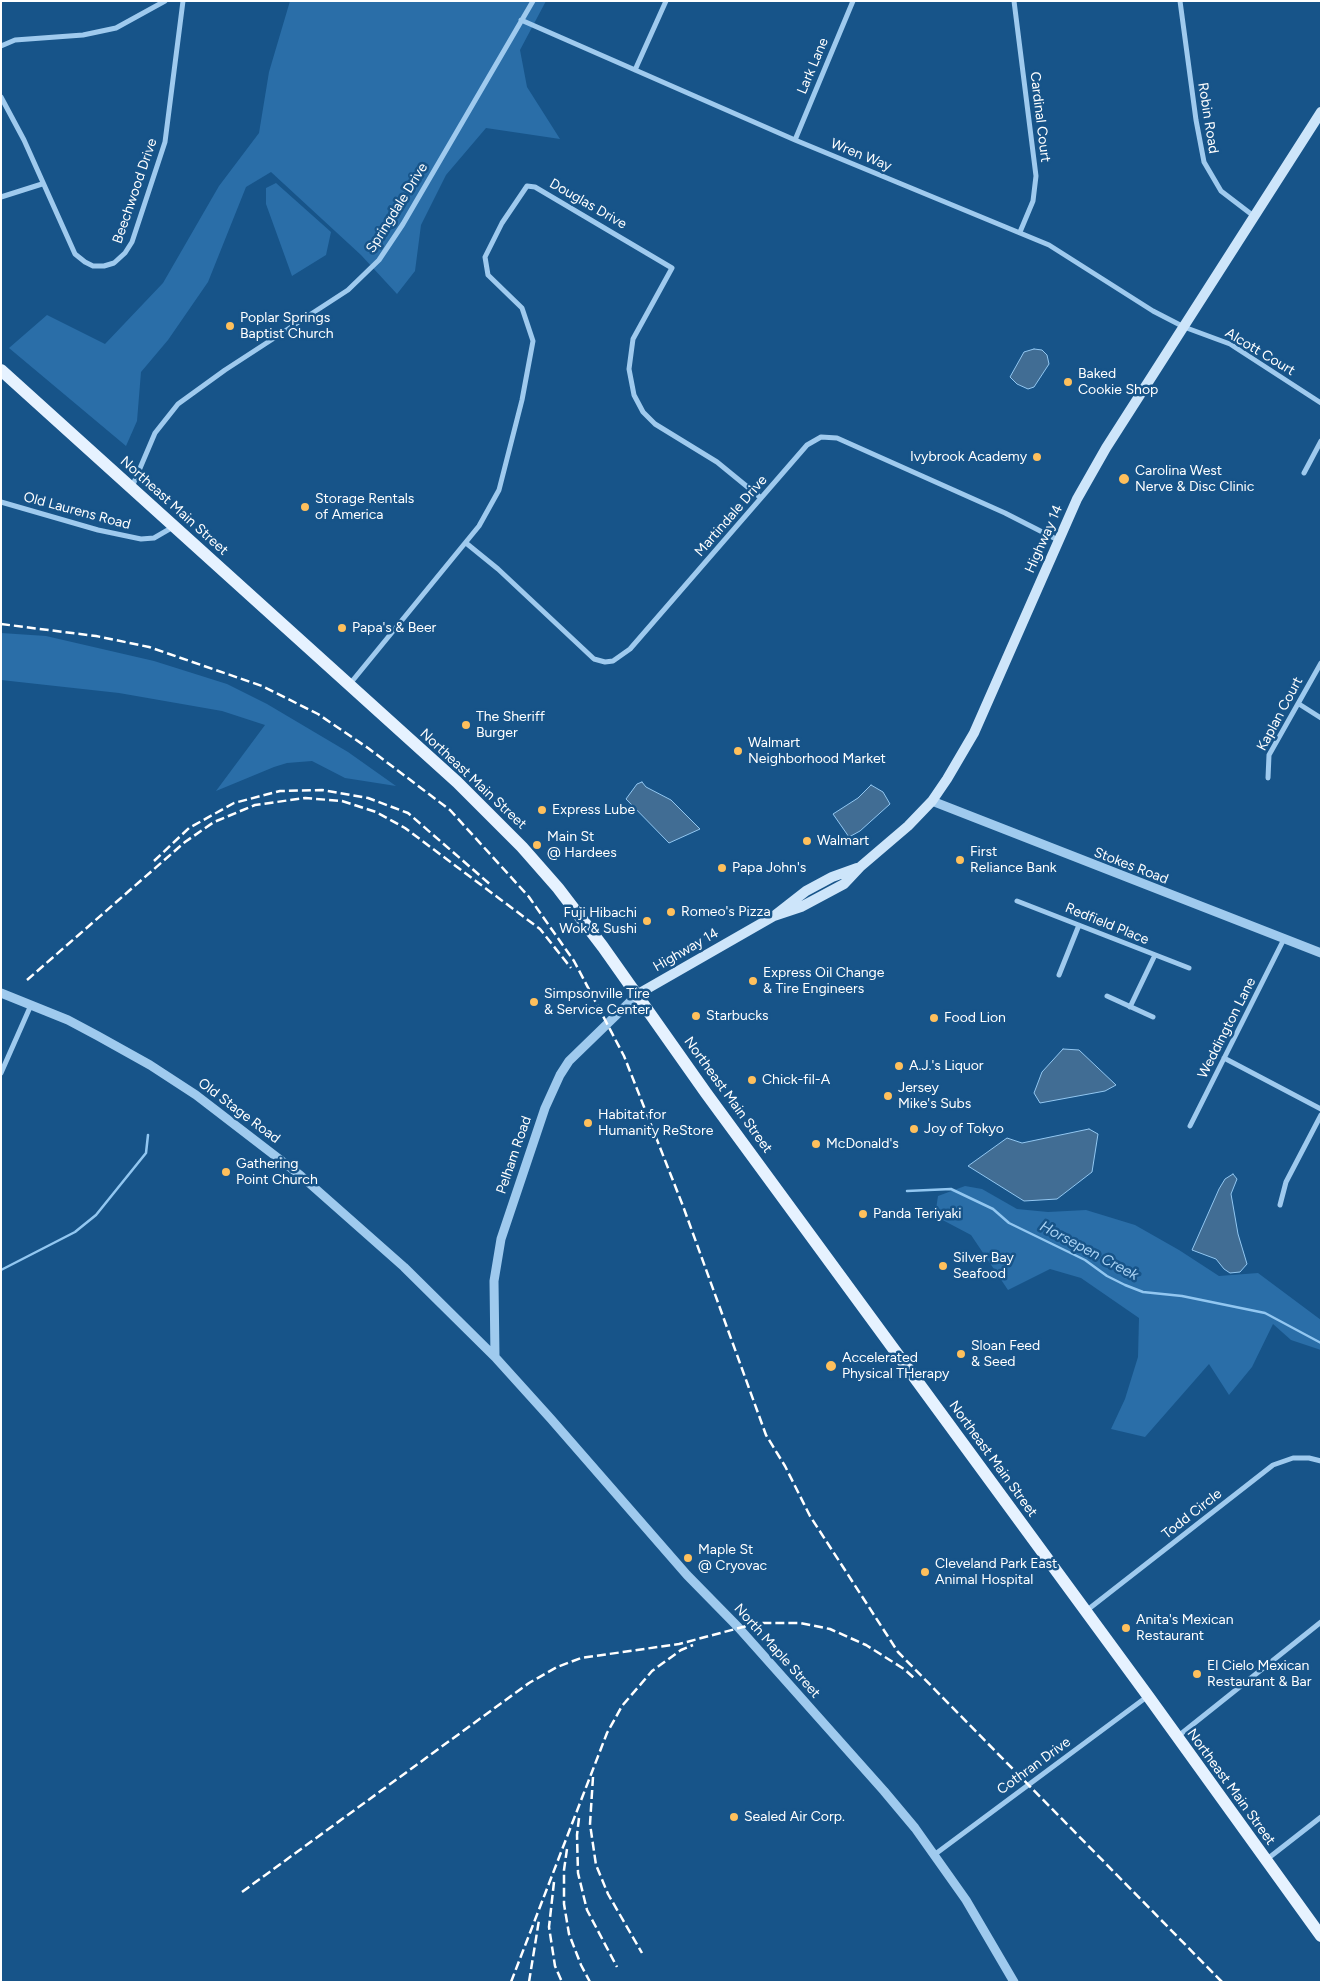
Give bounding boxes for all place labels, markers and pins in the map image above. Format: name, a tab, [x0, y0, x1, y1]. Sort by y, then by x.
place label: Poplar Springs Baptist Church	[240, 310, 334, 342]
marker: Poplar Springs Baptist Church	[224, 320, 236, 332]
place label: Baked Cookie Shop	[1078, 366, 1158, 398]
marker: Baked Cookie Shop	[1062, 376, 1074, 388]
place label: Ivybrook Academy	[910, 449, 1027, 465]
marker: Ivybrook Academy	[1031, 451, 1043, 463]
place label: Carolina West Nerve & Disc Clinic	[1135, 463, 1254, 496]
marker: Carolina West Nerve & Disc Clinic	[1117, 472, 1131, 486]
place label: Storage Rentals of America	[315, 491, 414, 524]
marker: Storage Rentals of America	[299, 501, 311, 513]
place label: Papa's & Beer	[352, 620, 436, 636]
marker: Papa's & Beer	[336, 622, 348, 634]
place label: The Sheriff Burger	[476, 709, 545, 742]
marker: The Sheriff Burger	[460, 719, 472, 731]
place label: Walmart Neighborhood Market	[748, 735, 886, 768]
marker: Walmart Neighborhood Market	[732, 745, 744, 757]
place label: Express Lube	[552, 802, 635, 818]
marker: Express Lube	[536, 804, 548, 816]
place label: Main St @ Hardees	[547, 829, 617, 862]
place label: Walmart	[817, 833, 869, 849]
marker: Walmart	[801, 835, 813, 847]
marker: Main St @ Hardees	[531, 839, 543, 851]
place label: First Reliance Bank	[970, 844, 1057, 876]
marker: First Reliance Bank	[954, 854, 966, 866]
place label: Papa John's	[732, 860, 806, 876]
marker: Papa John's	[716, 862, 728, 874]
place label: Romeo's Pizza	[681, 904, 771, 920]
place label: Fuji Hibachi Wok & Sushi	[559, 905, 637, 938]
marker: Romeo's Pizza	[665, 906, 677, 918]
marker: Fuji Hibachi Wok & Sushi	[641, 915, 653, 927]
place label: Express Oil Change & Tire Engineers	[763, 965, 884, 998]
marker: Express Oil Change & Tire Engineers	[747, 975, 759, 987]
place label: Simpsonville Tire & Service Center	[544, 986, 650, 1019]
marker: Simpsonville Tire & Service Center	[528, 996, 540, 1008]
place label: Starbucks	[706, 1008, 769, 1024]
marker: Starbucks	[690, 1010, 702, 1022]
place label: Food Lion	[944, 1010, 1006, 1026]
marker: Food Lion	[928, 1012, 940, 1024]
place label: A.J.'s Liquor	[909, 1058, 984, 1074]
marker: A.J.'s Liquor	[893, 1060, 905, 1072]
place label: Chick-fil-A	[762, 1072, 830, 1088]
marker: Chick-fil-A	[746, 1074, 758, 1086]
place label: Jersey Mike's Subs	[898, 1080, 971, 1112]
marker: Jersey Mike's Subs	[882, 1090, 894, 1102]
place label: Habitat for Humanity ReStore	[598, 1107, 713, 1140]
marker: Habitat for Humanity ReStore	[582, 1117, 594, 1129]
place label: Joy of Tokyo	[924, 1121, 1004, 1137]
marker: Joy of Tokyo	[908, 1123, 920, 1135]
place label: McDonald's	[826, 1136, 899, 1152]
marker: McDonald's	[810, 1138, 822, 1150]
place label: Gathering Point Church	[236, 1156, 318, 1188]
marker: Gathering Point Church	[220, 1166, 232, 1178]
place label: Panda Teriyaki	[873, 1206, 962, 1222]
marker: Panda Teriyaki	[857, 1208, 869, 1220]
place label: Silver Bay Seafood	[953, 1250, 1014, 1282]
marker: Silver Bay Seafood	[937, 1260, 949, 1272]
place label: Sloan Feed & Seed	[971, 1338, 1040, 1370]
marker: Sloan Feed & Seed	[955, 1348, 967, 1360]
place label: Accelerated Physical THerapy	[842, 1350, 949, 1382]
marker: Accelerated Physical THerapy	[824, 1359, 838, 1373]
place label: Maple St @ Cryovac	[698, 1542, 767, 1574]
marker: Maple St @ Cryovac	[682, 1552, 694, 1564]
place label: Cleveland Park East Animal Hospital	[935, 1556, 1057, 1588]
marker: Cleveland Park East Animal Hospital	[919, 1566, 931, 1578]
place label: Anita's Mexican Restaurant	[1136, 1612, 1234, 1644]
marker: Anita's Mexican Restaurant	[1120, 1622, 1132, 1634]
place label: El Cielo Mexican Restaurant & Bar	[1207, 1658, 1311, 1690]
marker: El Cielo Mexican Restaurant & Bar	[1191, 1668, 1203, 1680]
place label: Sealed Air Corp.	[744, 1809, 845, 1825]
marker: Sealed Air Corp.	[728, 1811, 740, 1823]

